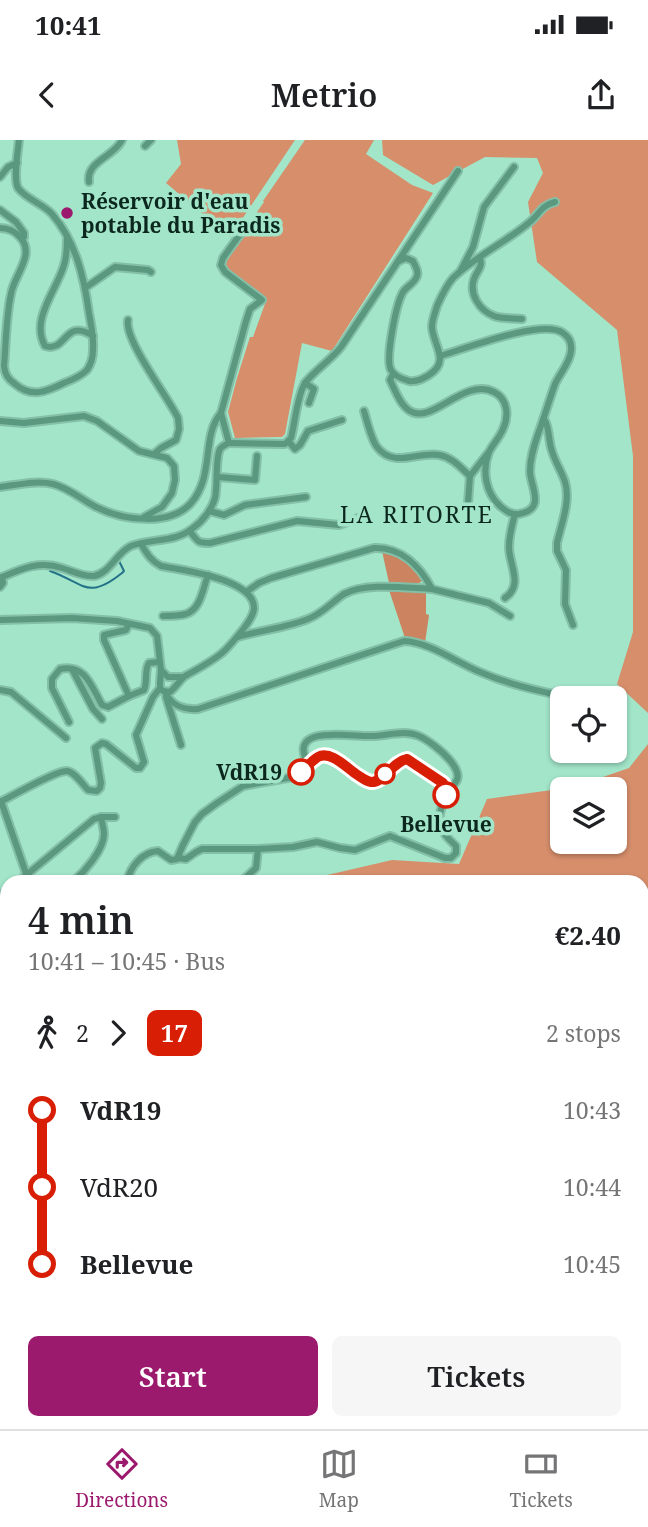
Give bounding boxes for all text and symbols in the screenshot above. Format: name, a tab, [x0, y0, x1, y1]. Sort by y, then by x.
text: 10:41	[35, 7, 102, 43]
text: Metrio	[271, 73, 377, 116]
icon: back	[28, 76, 66, 114]
icon: share	[582, 76, 620, 114]
place label: Réservoir d'eau potable du Paradis	[81, 187, 280, 239]
marker: Réservoir d'eau potable du Paradis	[59, 205, 75, 221]
district label: LA RITORTE	[340, 498, 494, 530]
map controls	[550, 686, 627, 854]
button: locate	[550, 686, 627, 763]
place label: VdR19	[216, 758, 282, 786]
marker: VdR19	[288, 759, 314, 785]
unlabelled marker	[375, 764, 395, 784]
button: layers	[550, 777, 627, 854]
marker: Bellevue	[433, 782, 459, 808]
place label: Bellevue	[400, 810, 492, 838]
text: 4 min	[28, 893, 134, 945]
text: €2.40	[555, 917, 621, 953]
text: 10:41 – 10:45 · Bus	[28, 945, 225, 977]
icon: walk	[28, 1014, 66, 1052]
icon: forward	[99, 1014, 137, 1052]
text: 17	[161, 1016, 188, 1049]
text: 2	[76, 1017, 89, 1049]
text: 2 stops	[546, 1017, 621, 1049]
text: VdR19	[80, 1092, 161, 1128]
text: 10:43	[563, 1094, 621, 1126]
text: VdR20	[80, 1169, 158, 1205]
text: 10:44	[563, 1171, 621, 1203]
text: Bellevue	[80, 1246, 194, 1282]
text: 10:45	[563, 1248, 621, 1280]
button: Start	[28, 1336, 318, 1416]
button: Tickets	[332, 1336, 621, 1416]
tab: Directions	[75, 1445, 168, 1513]
tab: Map	[319, 1445, 359, 1513]
tab: Tickets	[509, 1445, 573, 1513]

